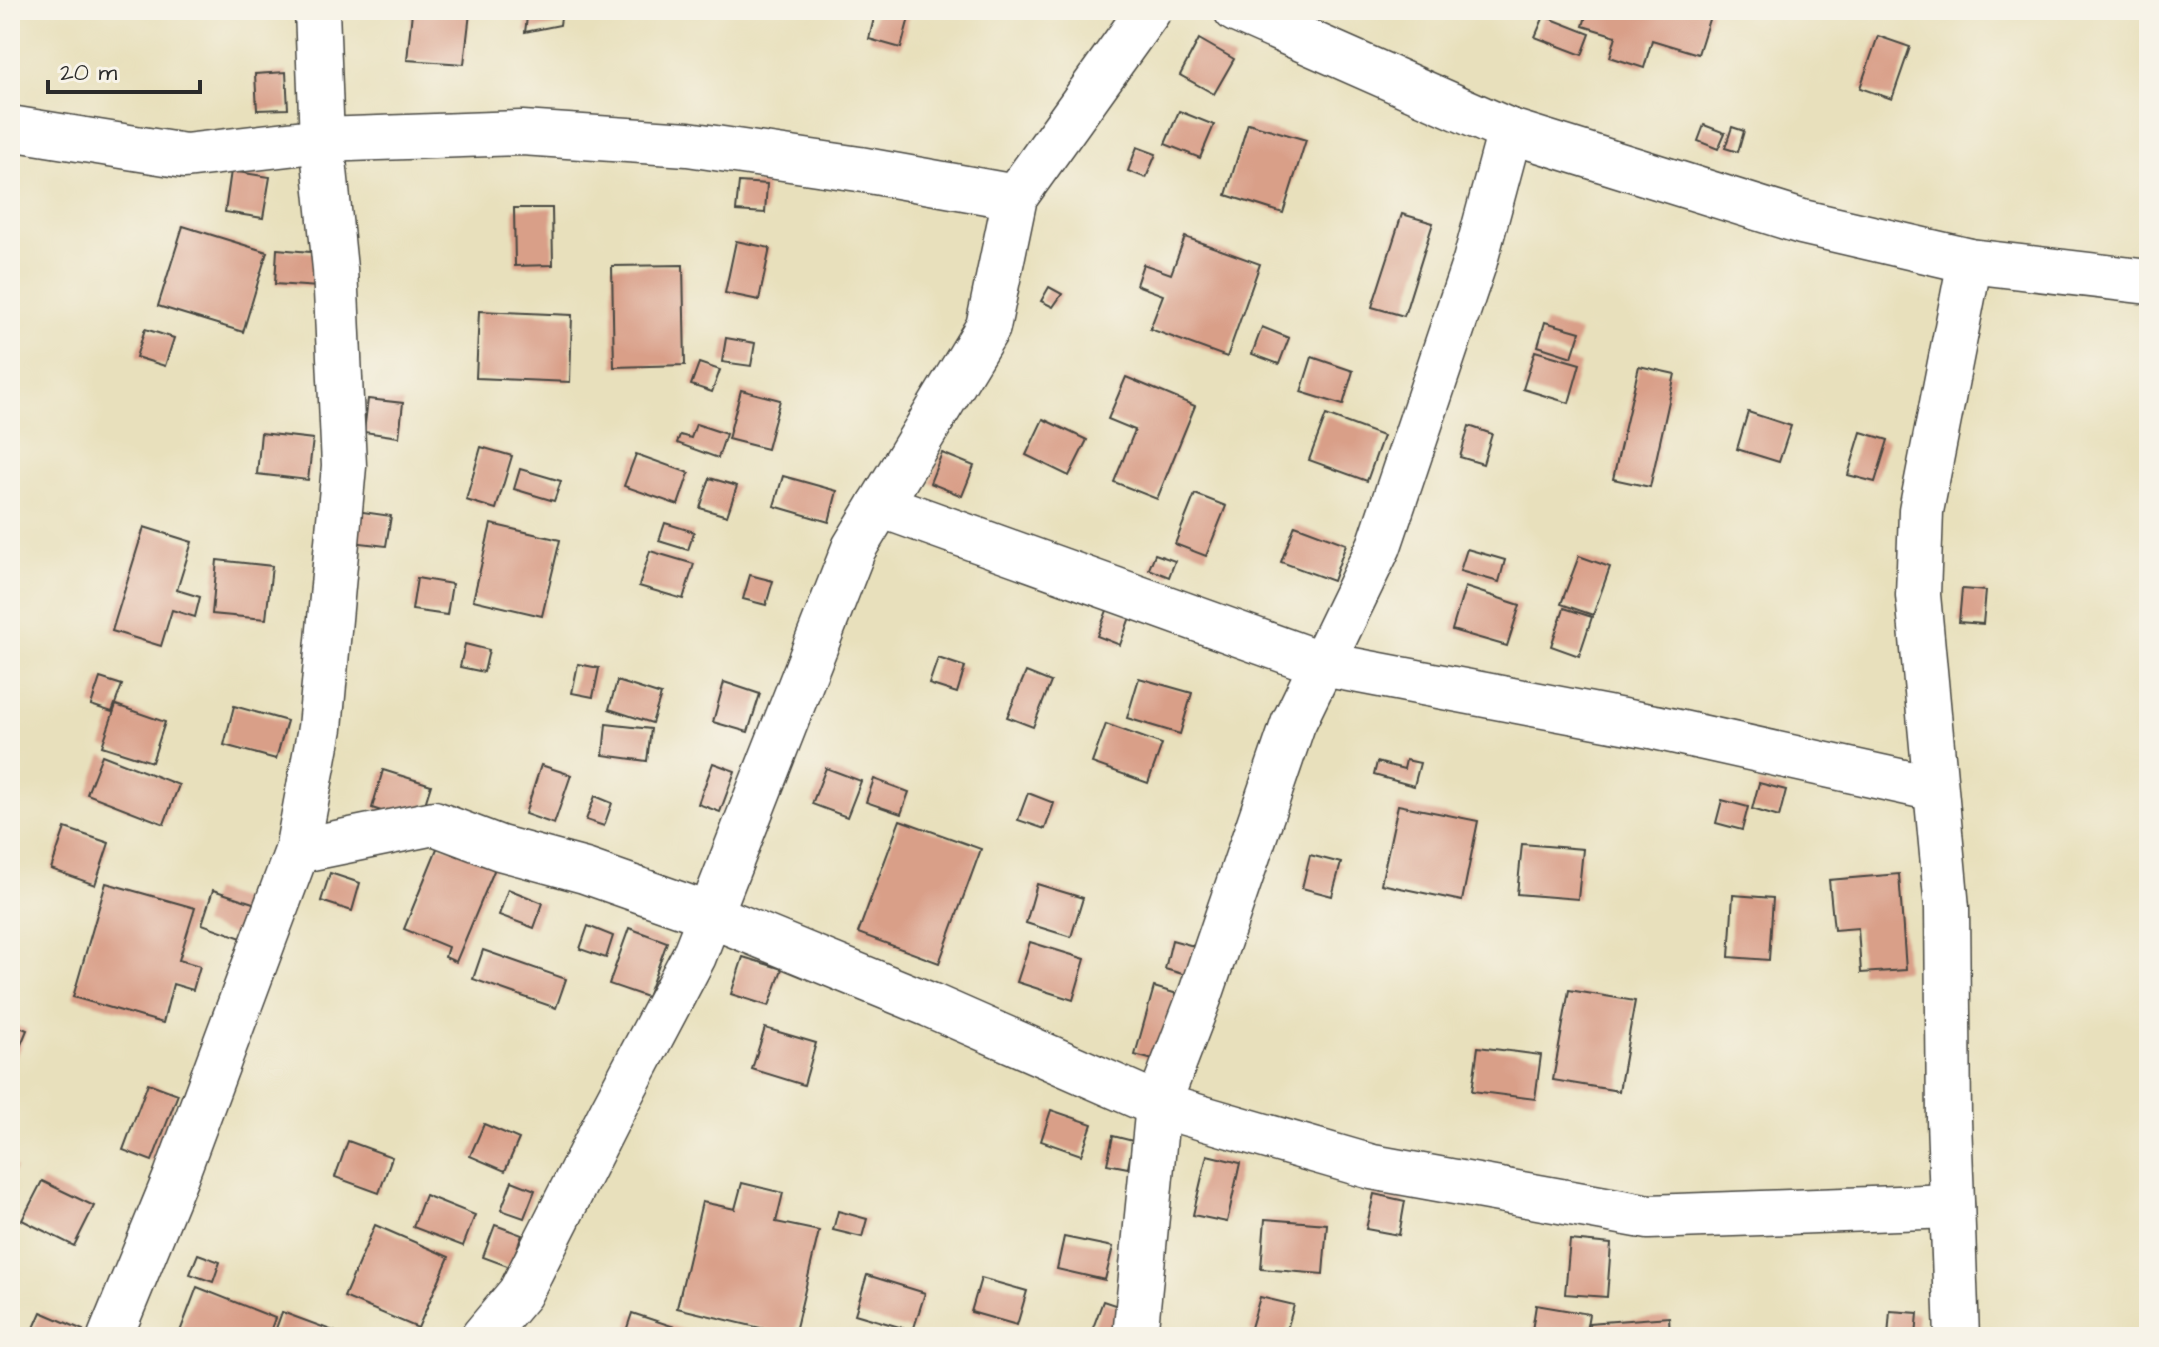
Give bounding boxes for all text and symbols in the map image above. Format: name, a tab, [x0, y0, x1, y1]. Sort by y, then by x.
scale bar	[48, 44, 200, 94]
text: 20 m	[60, 56, 117, 90]

